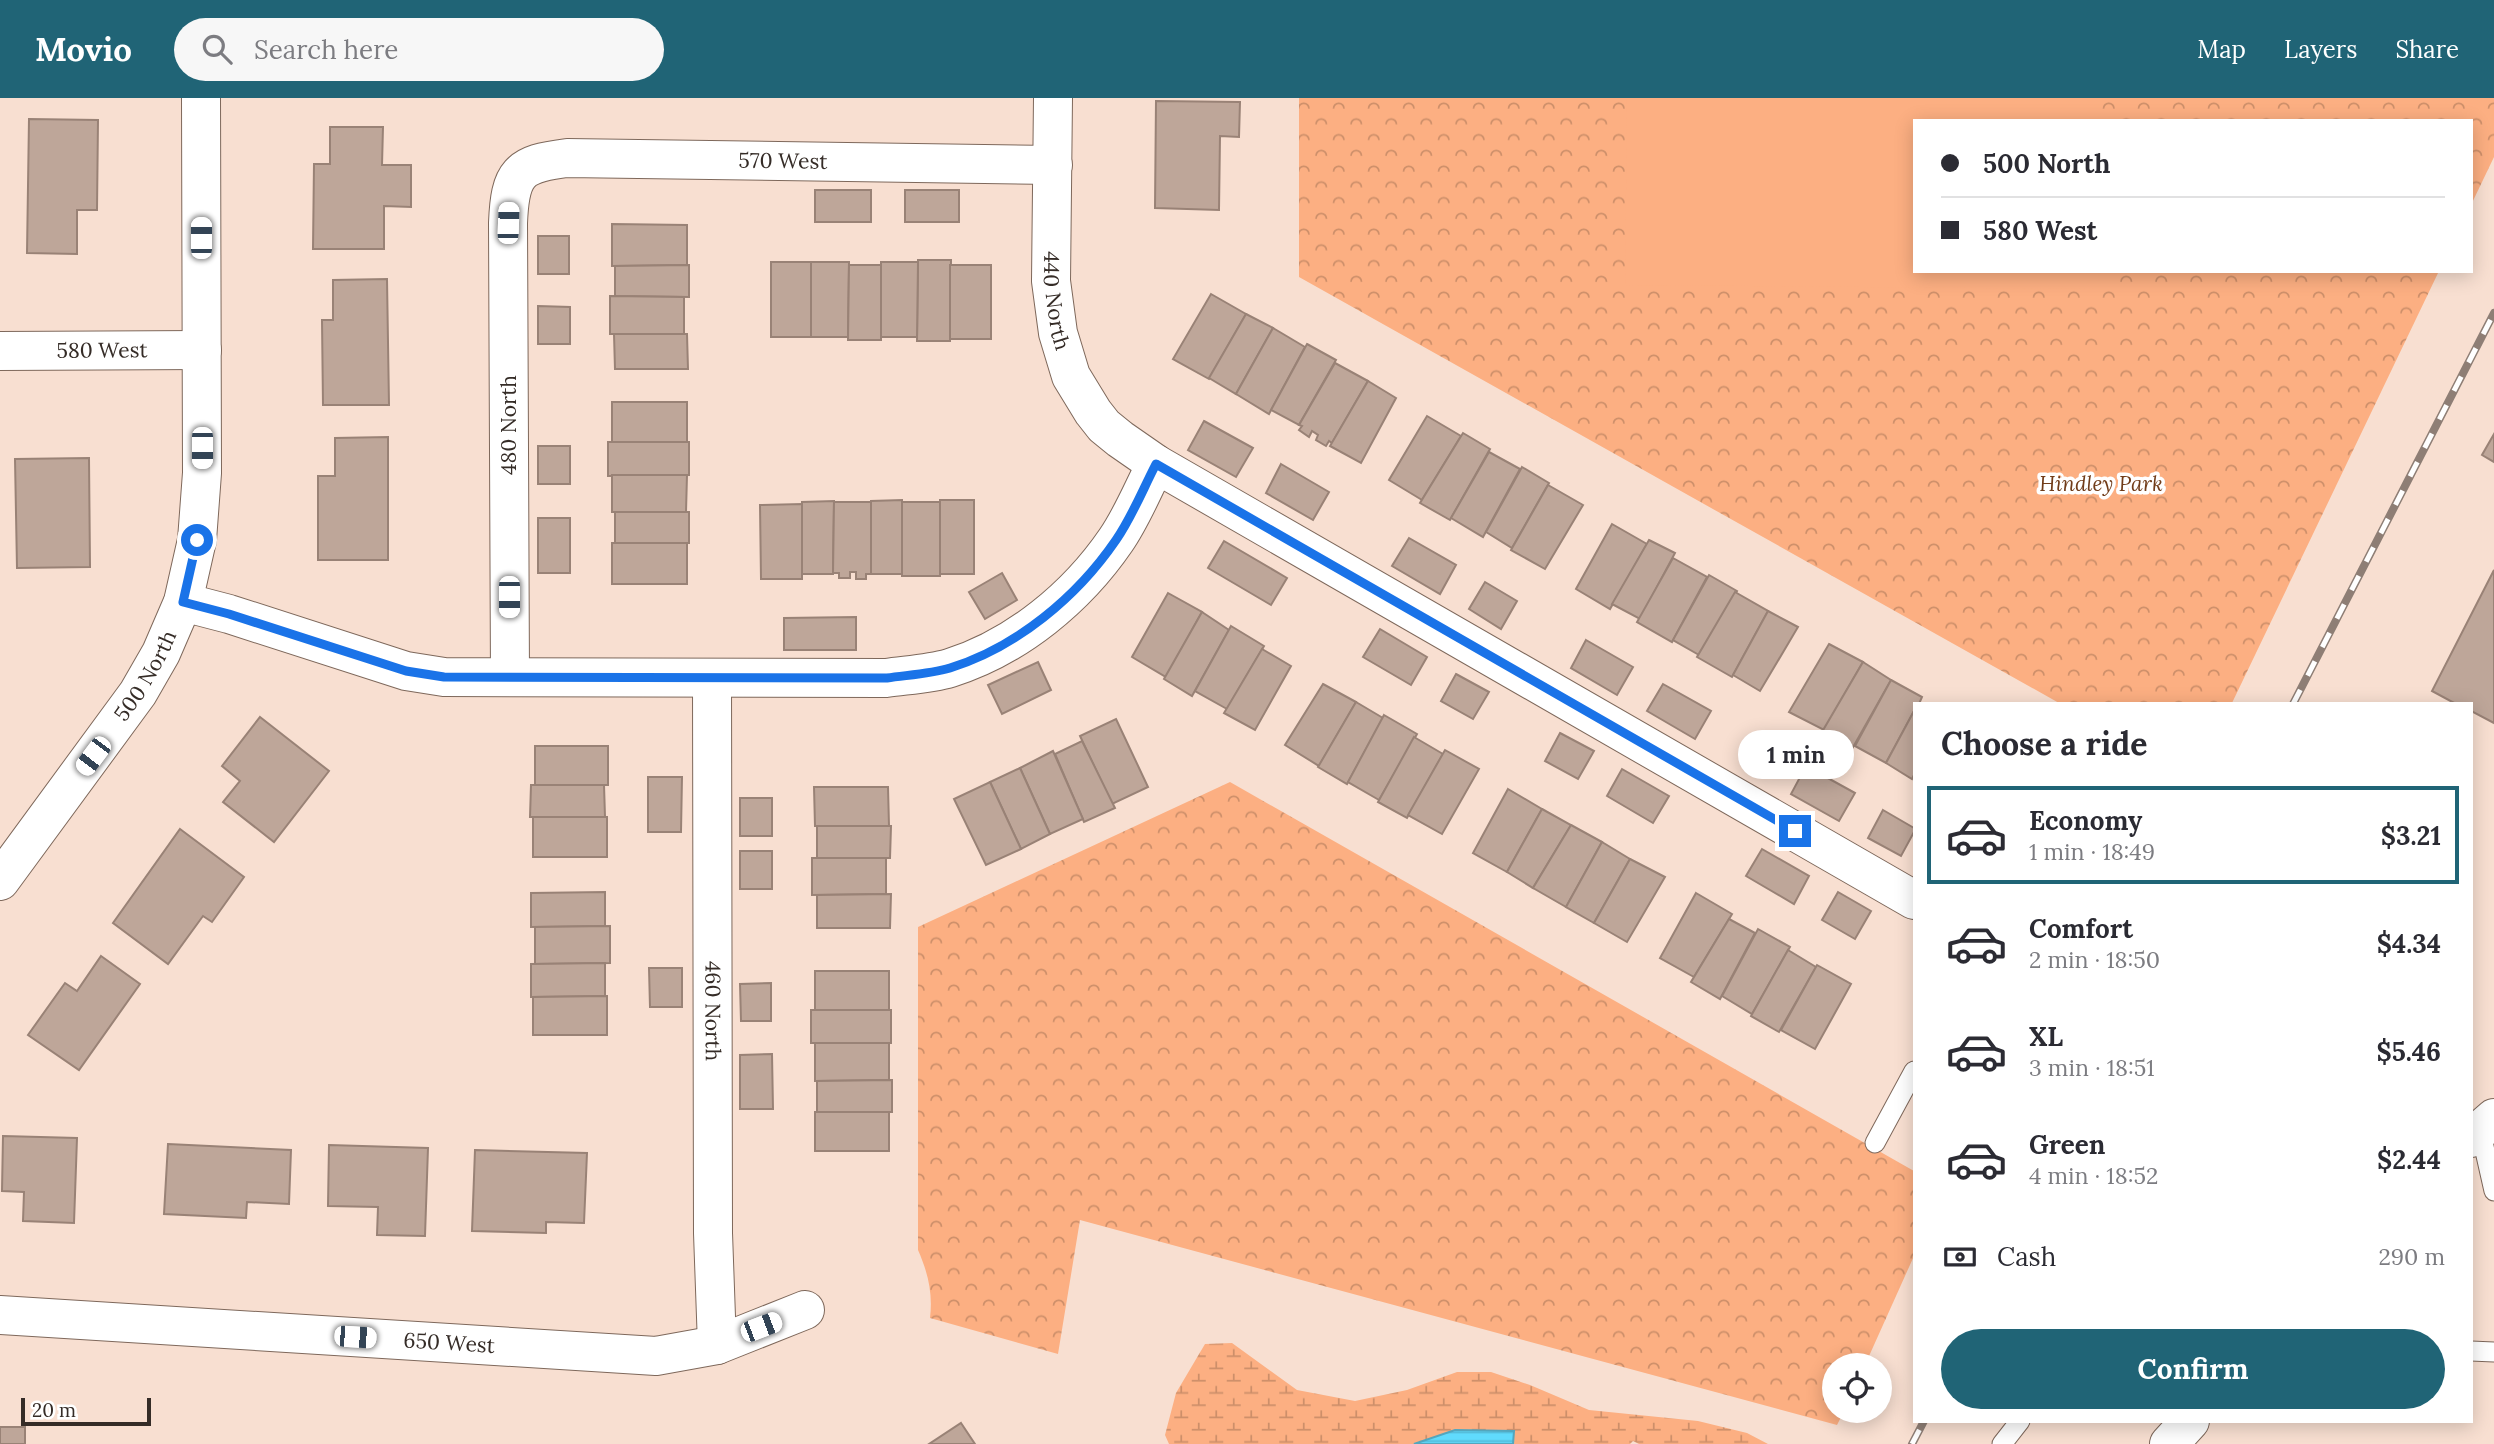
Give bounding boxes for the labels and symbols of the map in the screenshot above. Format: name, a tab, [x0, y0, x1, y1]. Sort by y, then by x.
street label: 570 West	[738, 146, 829, 175]
car	[497, 202, 520, 244]
car	[191, 217, 212, 259]
street label: 440 North	[1038, 251, 1076, 353]
street label: 580 West	[56, 336, 149, 364]
street label: 480 North	[495, 375, 522, 475]
car	[192, 427, 213, 469]
park label: Hindley Park	[2039, 470, 2163, 497]
route start	[181, 524, 213, 556]
car	[499, 576, 520, 618]
street label: 500 North	[108, 626, 182, 726]
callout: 1 min	[1737, 730, 1853, 778]
car	[72, 733, 115, 779]
route end	[1779, 815, 1811, 847]
street label: 460 North	[700, 961, 727, 1061]
car	[738, 1310, 785, 1344]
car	[334, 1325, 377, 1349]
street label: 650 West	[403, 1326, 497, 1359]
scale bar	[21, 1395, 150, 1427]

